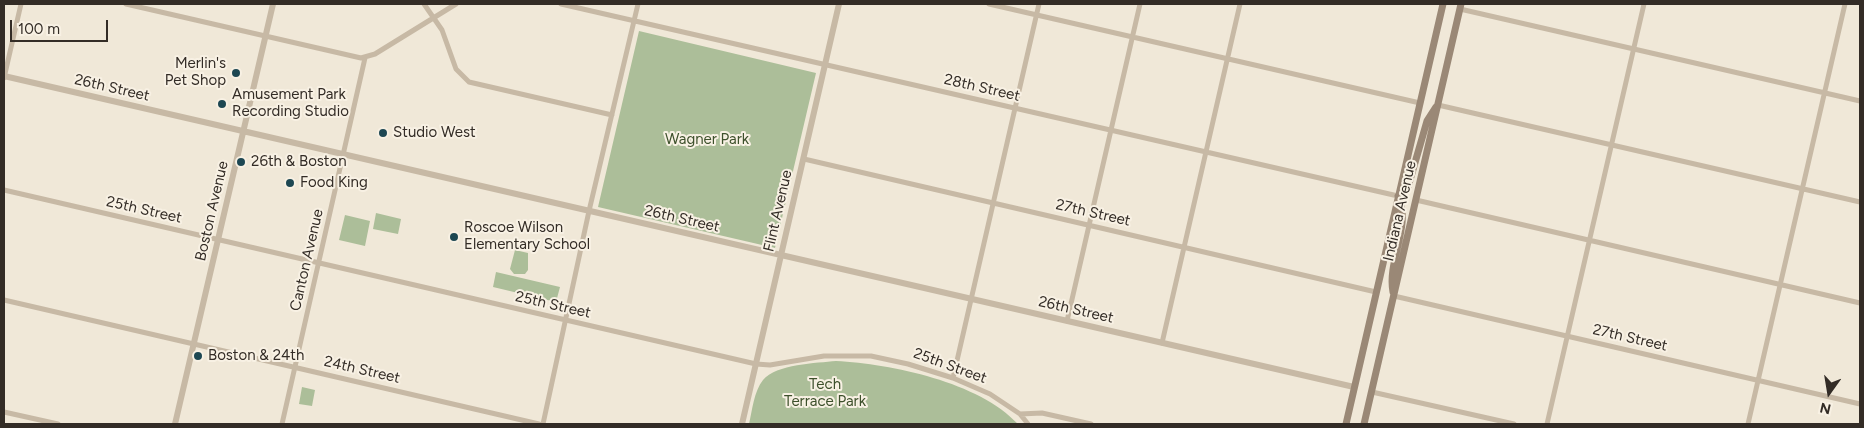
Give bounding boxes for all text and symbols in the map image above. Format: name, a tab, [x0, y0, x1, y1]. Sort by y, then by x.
scale bar	[12, 10, 110, 42]
text: 100 m	[18, 20, 60, 38]
place label: Merlin's Pet Shop	[165, 55, 226, 90]
marker: Merlin's Pet Shop	[230, 67, 242, 79]
street label: 26th Street	[73, 71, 151, 105]
street label: 28th Street	[942, 71, 1022, 105]
place label: Amusement Park Recording Studio	[232, 86, 349, 121]
marker: Amusement Park Recording Studio	[216, 98, 228, 110]
place label: Studio West	[393, 124, 476, 142]
marker: Studio West	[377, 127, 389, 139]
park label: Wagner Park	[665, 131, 749, 149]
place label: 26th & Boston	[251, 153, 347, 171]
marker: 26th & Boston	[235, 156, 247, 168]
street label: Boston Avenue	[192, 159, 232, 263]
street label: Indiana Avenue	[1380, 159, 1420, 263]
street label: Flint Avenue	[760, 168, 796, 254]
place label: Food King	[300, 174, 368, 192]
marker: Food King	[284, 177, 296, 189]
street label: 25th Street	[105, 193, 183, 227]
street label: 27th Street	[1054, 196, 1132, 230]
street label: 26th Street	[643, 202, 721, 236]
street label: Canton Avenue	[287, 207, 327, 313]
place label: Roscoe Wilson Elementary School	[464, 219, 590, 254]
marker: Roscoe Wilson Elementary School	[448, 231, 460, 243]
street label: 25th Street	[514, 288, 592, 322]
street label: 26th Street	[1037, 293, 1115, 327]
street label: 27th Street	[1591, 321, 1669, 355]
street label: 25th Street	[911, 344, 989, 388]
place label: Boston & 24th	[208, 347, 304, 365]
marker: Boston & 24th	[192, 350, 204, 362]
street label: 24th Street	[322, 353, 402, 387]
north arrow	[1804, 368, 1854, 418]
park label: Tech Terrace Park	[784, 376, 866, 411]
text: N	[1818, 399, 1833, 418]

